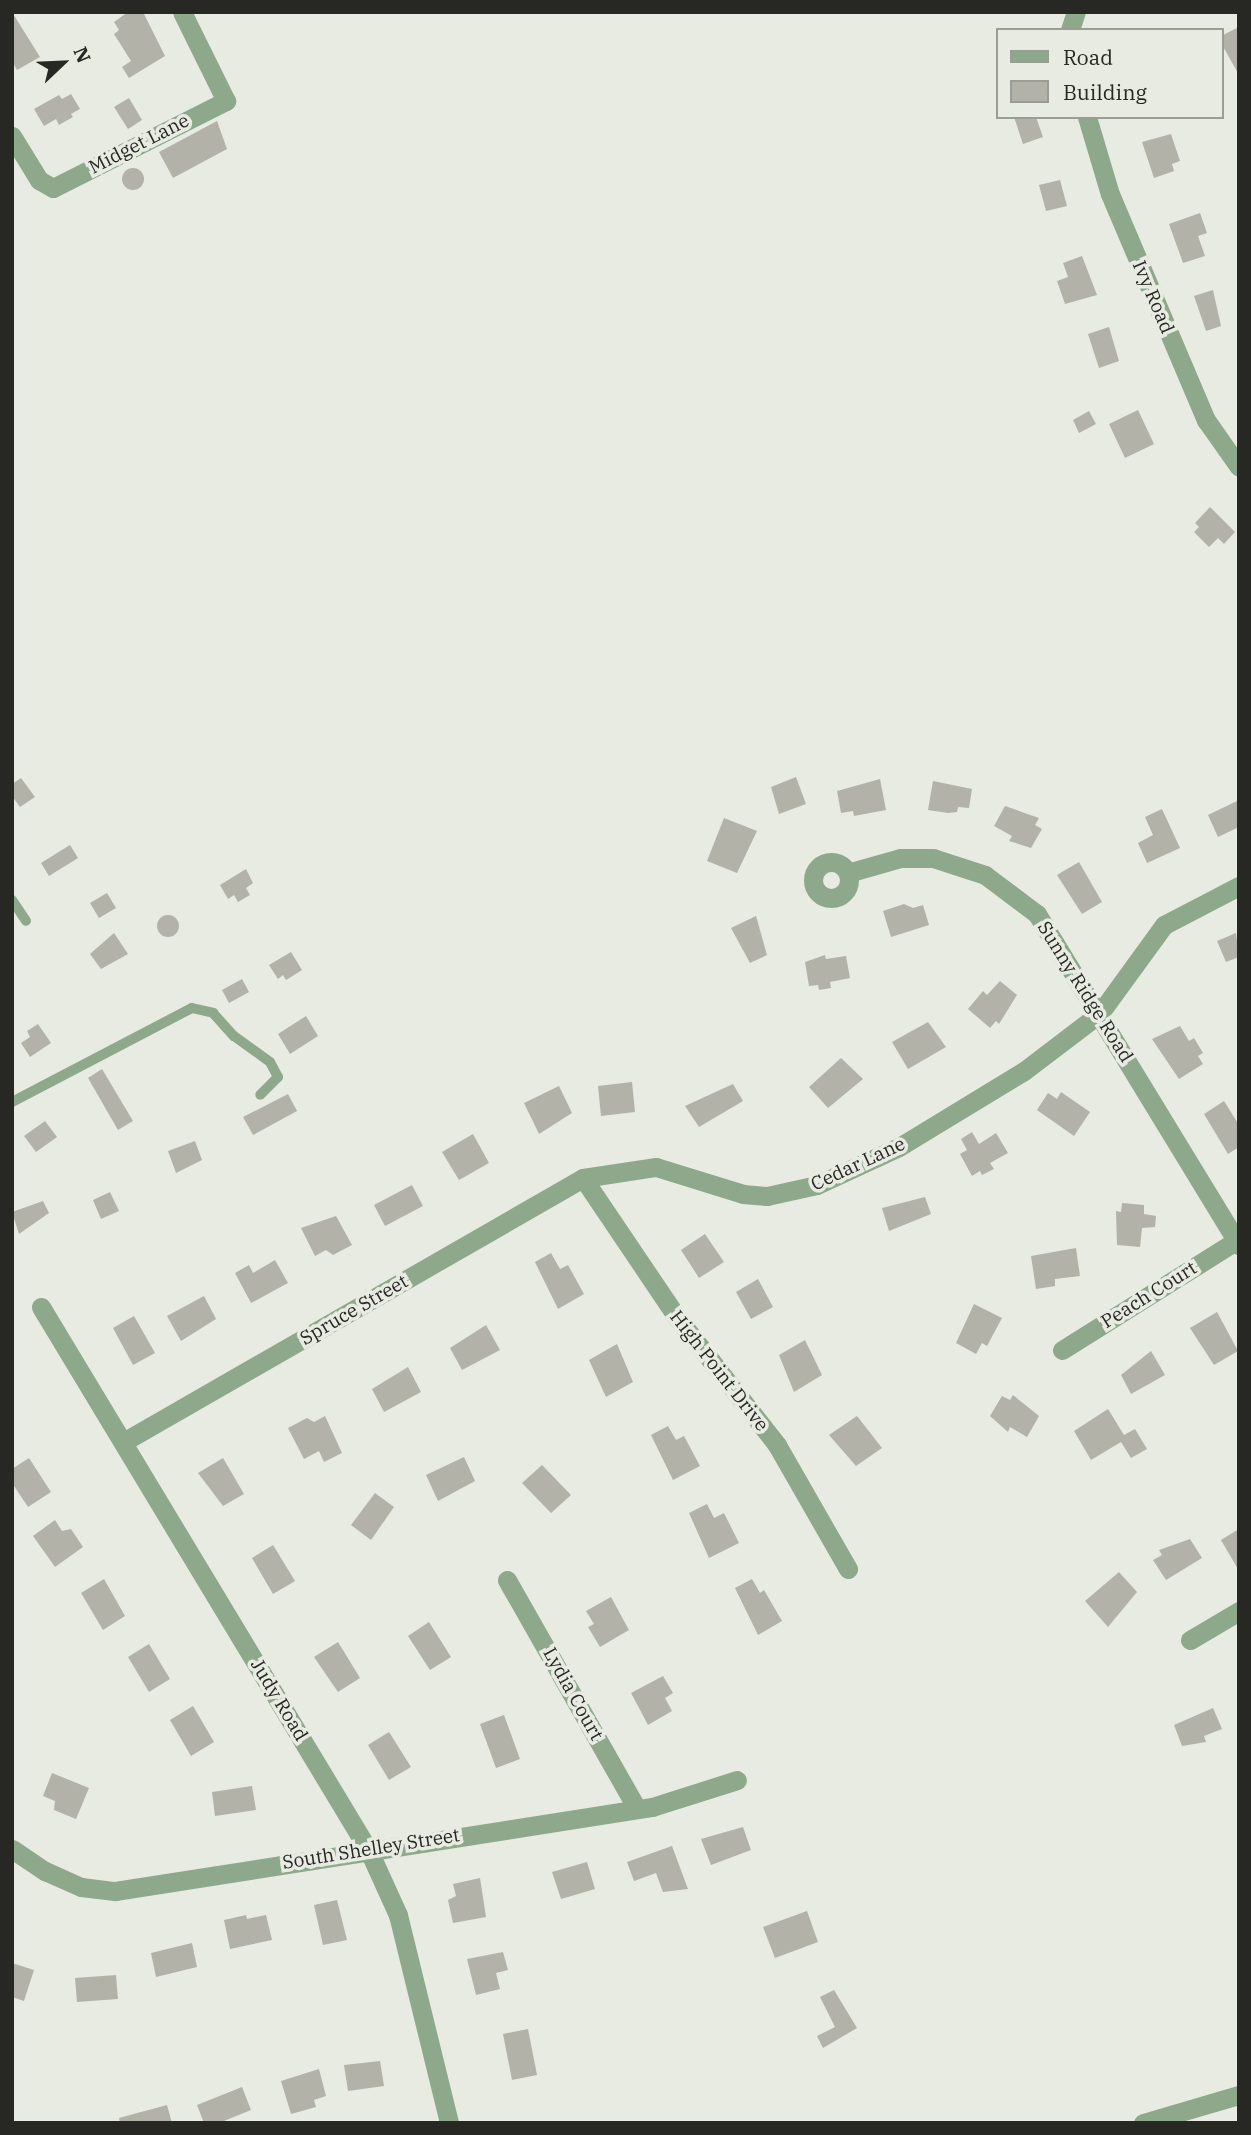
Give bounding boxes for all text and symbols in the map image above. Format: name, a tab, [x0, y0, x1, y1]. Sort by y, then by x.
north arrow	[28, 28, 98, 98]
legend	[996, 28, 1223, 119]
text: N	[68, 43, 96, 66]
text: Road	[1063, 43, 1113, 71]
text: Building	[1063, 78, 1147, 106]
street label: Midget Lane	[85, 109, 193, 179]
street label: Ivy Road	[1127, 257, 1179, 337]
street label: Sunny Ridge Road	[1032, 917, 1138, 1067]
street label: Cedar Lane	[807, 1132, 909, 1196]
street label: Peach Court	[1097, 1257, 1201, 1333]
street label: Spruce Street	[296, 1270, 412, 1350]
street label: High Point Drive	[665, 1306, 773, 1436]
street label: Lydia Court	[538, 1643, 608, 1745]
street label: Judy Road	[246, 1655, 312, 1745]
street label: South Shelley Street	[281, 1824, 461, 1874]

